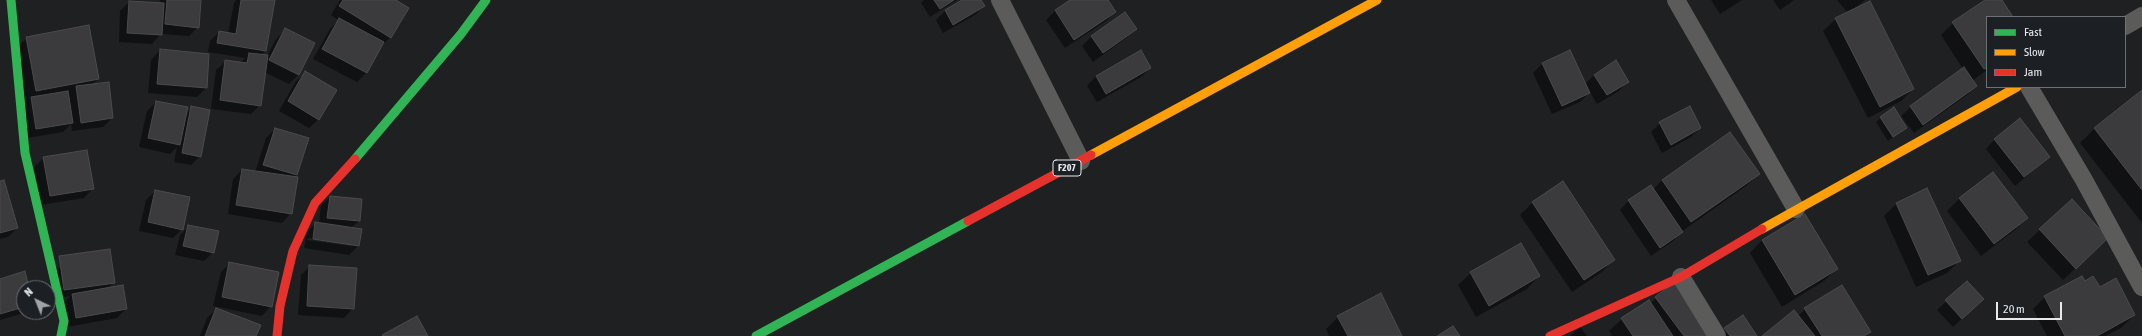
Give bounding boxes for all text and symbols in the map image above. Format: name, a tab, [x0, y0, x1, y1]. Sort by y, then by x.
legend	[1986, 16, 2126, 88]
text: Fast	[2024, 25, 2042, 39]
text: Slow	[2024, 45, 2045, 59]
text: Jam	[2024, 65, 2042, 79]
road number: F207	[1053, 160, 1081, 176]
north arrow	[16, 280, 56, 320]
text: N	[22, 285, 35, 299]
scale bar	[1998, 294, 2064, 320]
text: 20 m	[2003, 302, 2025, 316]

